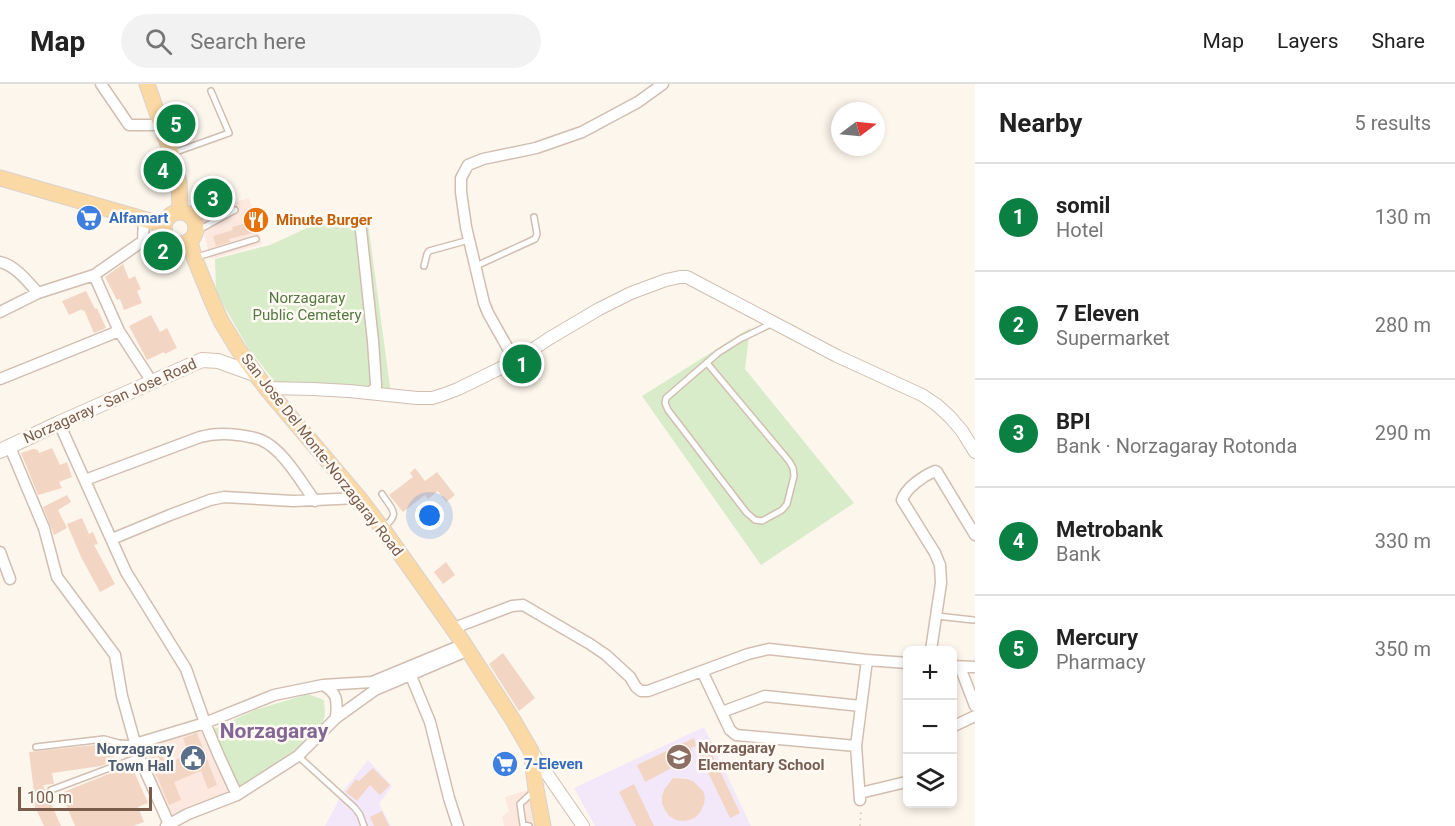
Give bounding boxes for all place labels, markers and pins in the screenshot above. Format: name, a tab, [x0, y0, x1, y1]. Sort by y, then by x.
pin: 5	[156, 102, 195, 147]
pin: 4	[144, 148, 182, 193]
pin: 3	[194, 176, 232, 220]
supermarket icon: Alfamart	[74, 203, 104, 233]
restaurant icon: Minute Burger	[241, 205, 271, 235]
place label: Alfamart	[109, 209, 168, 227]
place label: Minute Burger	[276, 211, 373, 229]
pin: 2	[144, 228, 182, 274]
pin: 1	[502, 342, 542, 386]
place label: Norzagaray Elementary School	[698, 739, 824, 774]
place label: Norzagaray Town Hall	[96, 740, 174, 775]
school or university icon: Norzagaray Elementary School	[664, 742, 694, 772]
public building icon: Norzagaray Town Hall	[178, 743, 208, 773]
supermarket icon: 7-Eleven	[490, 749, 520, 779]
place label: 7-Eleven	[524, 755, 583, 773]

